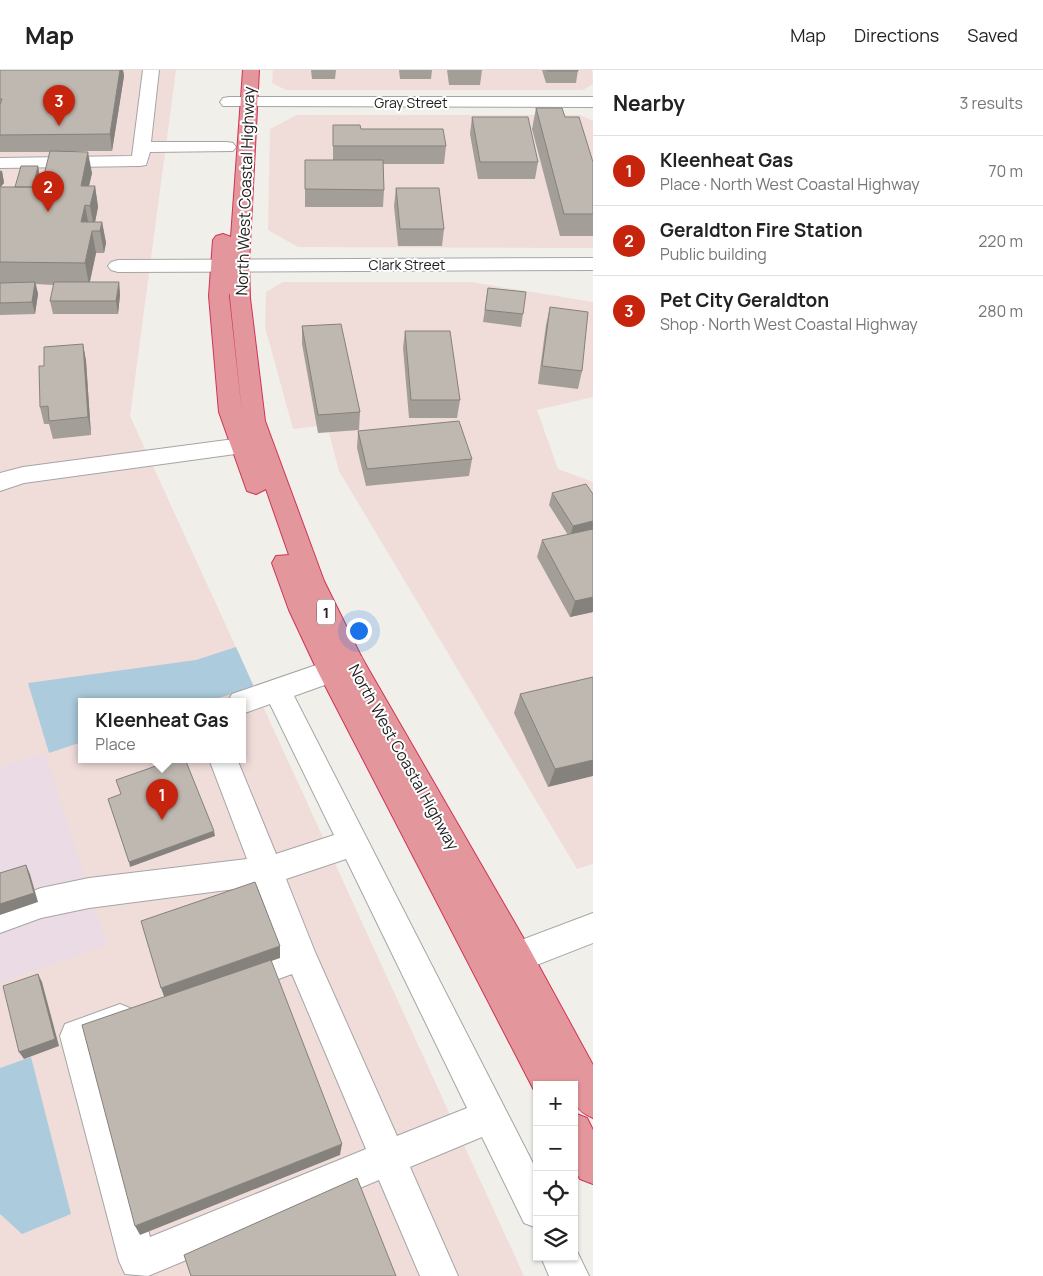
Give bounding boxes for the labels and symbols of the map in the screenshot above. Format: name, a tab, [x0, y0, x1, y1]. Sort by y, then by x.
pin: 3	[43, 85, 75, 126]
street label: North West Coastal Highway	[230, 85, 260, 296]
street label: Gray Street	[374, 93, 448, 112]
pin: 2	[32, 171, 64, 212]
street label: Clark Street	[369, 255, 446, 274]
road number: 1	[317, 600, 335, 624]
your location	[346, 618, 372, 644]
street label: North West Coastal Highway	[344, 660, 465, 854]
pin: 1	[146, 779, 178, 820]

